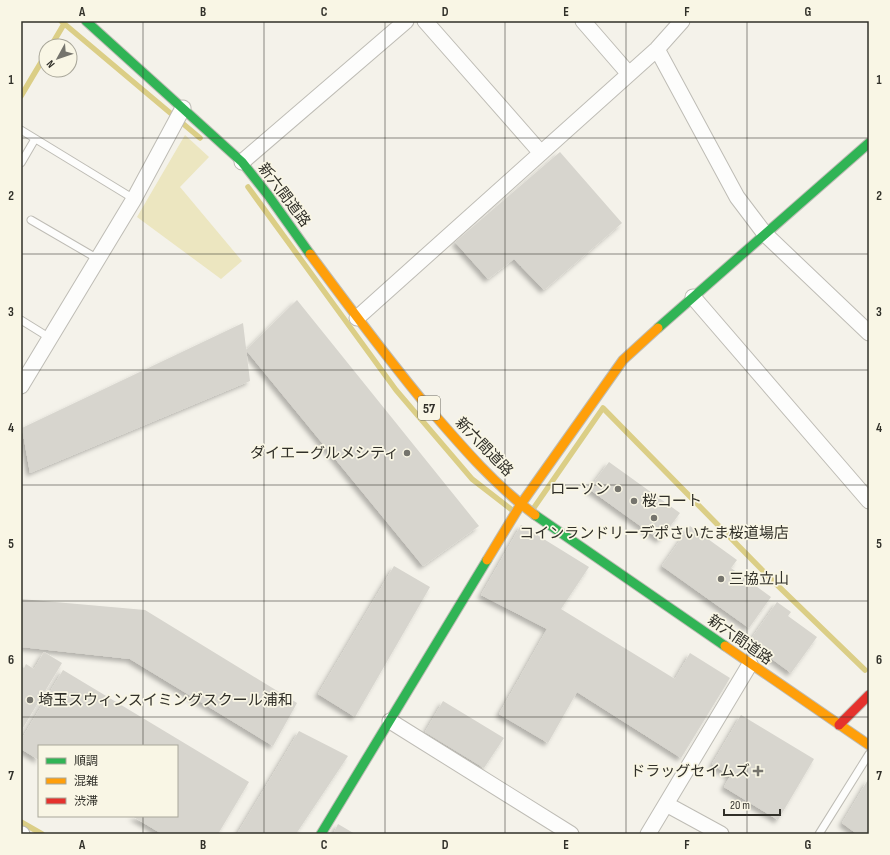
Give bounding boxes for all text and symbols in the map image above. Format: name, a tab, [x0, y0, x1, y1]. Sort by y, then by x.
text: A	[78, 4, 86, 20]
text: B	[200, 4, 206, 20]
text: C	[321, 4, 328, 20]
text: D	[442, 4, 449, 20]
text: E	[563, 4, 569, 20]
text: F	[684, 4, 690, 20]
text: G	[805, 4, 812, 20]
north arrow	[38, 38, 78, 78]
text: N	[44, 58, 58, 71]
text: 1	[8, 72, 14, 88]
text: 1	[876, 72, 882, 88]
street label: 新六間道路	[254, 159, 314, 231]
text: 2	[8, 188, 14, 204]
text: 2	[876, 188, 882, 204]
text: 3	[8, 304, 14, 320]
text: 3	[876, 304, 882, 320]
road number: 57	[418, 396, 440, 420]
street label: 新六間道路	[451, 413, 517, 481]
text: 4	[8, 420, 14, 436]
text: 4	[876, 420, 882, 436]
place label: ダイエーグルメシティ	[250, 444, 399, 463]
marker: ダイエーグルメシティ	[402, 448, 412, 458]
place label: ローソン	[550, 480, 610, 499]
marker: ローソン	[613, 484, 623, 494]
place label: 桜コート	[642, 492, 702, 511]
marker: 桜コート	[629, 496, 639, 506]
marker: コインランドリーデポさいたま桜道場店	[649, 513, 659, 523]
place label: コインランドリーデポさいたま桜道場店	[519, 524, 789, 543]
text: 5	[8, 536, 14, 552]
text: 5	[876, 536, 882, 552]
place label: 三協立山	[729, 570, 789, 589]
marker: 三協立山	[716, 574, 726, 584]
street label: 新六間道路	[704, 611, 776, 669]
text: 6	[8, 652, 14, 668]
text: 6	[876, 652, 882, 668]
place label: 埼玉スウィンスイミングスクール浦和	[38, 691, 293, 710]
marker: 埼玉スウィンスイミングスクール浦和	[25, 695, 35, 705]
legend	[38, 745, 178, 817]
text: 順調	[74, 754, 98, 769]
place label: ドラッグセイムズ	[630, 762, 750, 781]
marker: ドラッグセイムズ	[753, 766, 763, 776]
text: 7	[8, 768, 14, 784]
text: 7	[876, 768, 882, 784]
text: 混雑	[74, 774, 98, 789]
scale bar	[724, 791, 780, 817]
text: 渋滞	[74, 794, 98, 809]
text: 20 m	[730, 798, 750, 813]
text: A	[78, 837, 86, 853]
text: B	[200, 837, 206, 853]
text: C	[321, 837, 328, 853]
text: D	[442, 837, 449, 853]
text: E	[563, 837, 569, 853]
text: F	[684, 837, 690, 853]
text: G	[805, 837, 812, 853]

